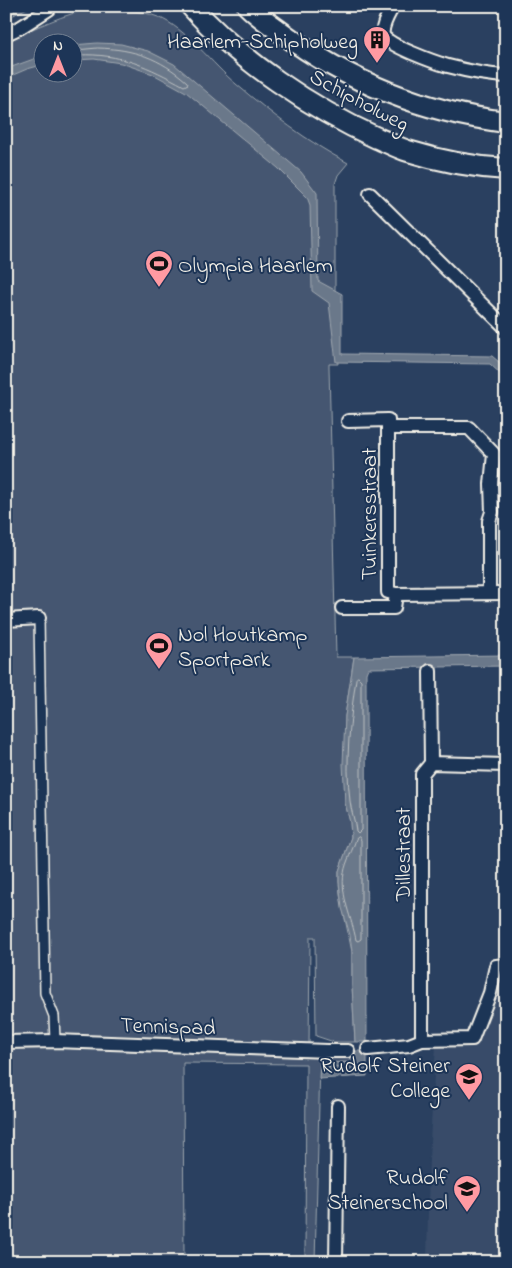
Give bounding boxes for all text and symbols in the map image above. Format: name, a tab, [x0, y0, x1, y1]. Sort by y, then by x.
building icon: Haarlem-Schipholweg	[362, 25, 392, 64]
place label: Haarlem-Schipholweg	[167, 27, 358, 60]
north arrow	[32, 32, 82, 82]
text: N	[53, 36, 63, 57]
street label: Schipholweg	[303, 62, 414, 142]
sports icon: Olympia Haarlem	[144, 249, 174, 288]
place label: Olympia Haarlem	[178, 251, 333, 284]
street label: Tuinkersstraat	[355, 447, 387, 580]
place label: Nol Houtkamp Sportpark	[178, 620, 308, 677]
sports icon: Nol Houtkamp Sportpark	[144, 631, 174, 670]
street label: Dillestraat	[389, 806, 421, 902]
street label: Tennispad	[120, 1010, 216, 1046]
place label: Rudolf Steiner College	[320, 1051, 450, 1109]
school or university icon: Rudolf Steiner College	[454, 1062, 484, 1101]
place label: Rudolf Steinerschool	[328, 1163, 449, 1220]
school or university icon: Rudolf Steinerschool	[452, 1174, 482, 1213]

